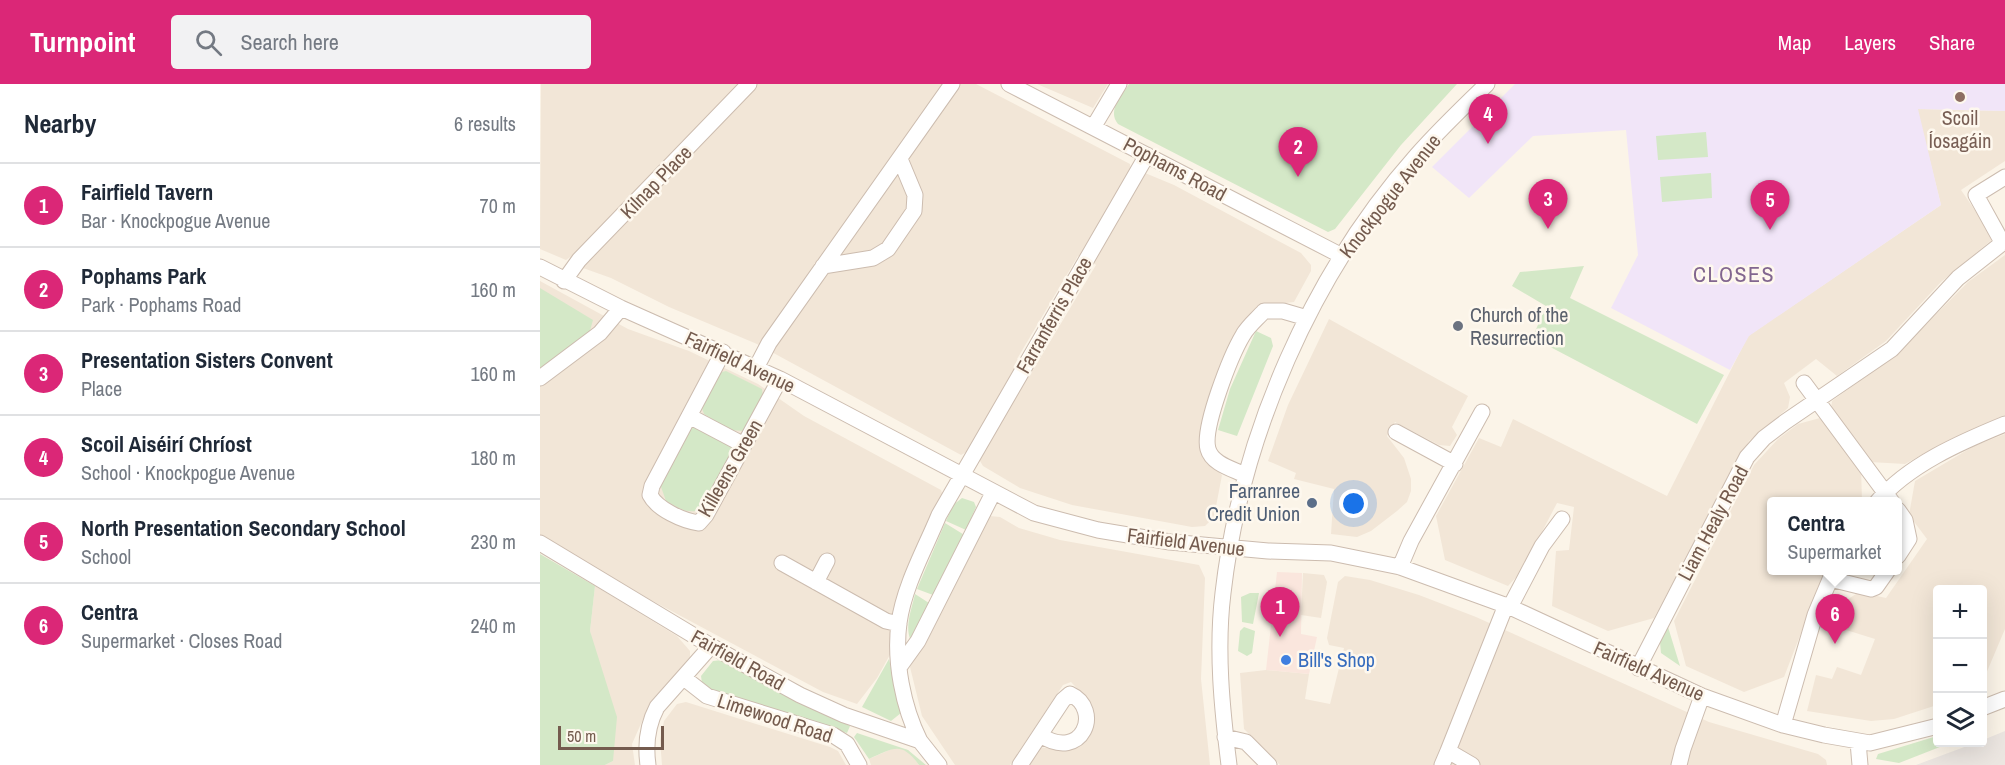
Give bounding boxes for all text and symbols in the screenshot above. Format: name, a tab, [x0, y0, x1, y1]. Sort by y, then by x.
search box	[171, 15, 591, 69]
text: Turnpoint	[30, 23, 135, 61]
icon: search	[192, 26, 225, 59]
text: Search here	[240, 27, 339, 57]
text: Map	[1778, 28, 1811, 57]
text: Layers	[1844, 28, 1896, 57]
text: Share	[1929, 28, 1975, 57]
marker: Scoil Íosagáin	[1953, 90, 1967, 104]
pin: 4	[1468, 94, 1508, 144]
place label: Scoil Íosagáin	[1929, 104, 1991, 154]
text: Nearby	[24, 106, 96, 141]
text: 6 results	[454, 110, 516, 137]
pin: 2	[1278, 128, 1317, 177]
street label: Knockpogue Avenue	[1333, 128, 1446, 263]
street label: Pophams Road	[1119, 130, 1231, 207]
street label: Kilnap Place	[614, 139, 697, 224]
text: Fairfield Tavern	[81, 177, 213, 207]
pin: 3	[1528, 180, 1568, 229]
pin: 5	[1750, 180, 1790, 230]
text: 1	[39, 192, 48, 219]
text: 70 m	[480, 192, 516, 219]
text: Bar · Knockpogue Avenue	[81, 207, 270, 234]
street label: Farranferris Place	[1009, 252, 1098, 378]
district label: CLOSES	[1693, 259, 1775, 289]
text: Pophams Park	[81, 261, 206, 291]
text: 2	[39, 276, 48, 303]
text: 160 m	[470, 276, 516, 303]
text: Park · Pophams Road	[81, 291, 241, 318]
place label: Church of the Resurrection	[1470, 301, 1568, 351]
marker: Church of the Resurrection	[1451, 319, 1465, 333]
street label: Fairfield Avenue	[681, 324, 800, 399]
text: Presentation Sisters Convent	[81, 345, 333, 375]
text: 3	[39, 360, 48, 387]
text: 160 m	[470, 360, 516, 387]
text: Place	[81, 375, 122, 402]
street label: Killeens Green	[691, 414, 768, 521]
text: Scoil Aiséirí Chríost	[81, 429, 252, 459]
text: 4	[39, 444, 48, 471]
text: 180 m	[470, 444, 516, 471]
text: School · Knockpogue Avenue	[81, 459, 295, 486]
street label: Liam Healy Road	[1671, 460, 1754, 585]
place label: Farranree Credit Union	[1207, 477, 1300, 527]
your location	[1339, 489, 1368, 518]
marker: Farranree Credit Union	[1305, 496, 1319, 510]
popup	[1767, 497, 1902, 575]
text: Centra	[1788, 508, 1845, 538]
text: North Presentation Secondary School	[81, 513, 406, 543]
street label: Fairfield Avenue	[1126, 521, 1246, 562]
text: 5	[39, 528, 48, 555]
text: 230 m	[470, 528, 516, 555]
text: Supermarket	[1788, 538, 1881, 565]
text: School	[81, 543, 131, 570]
map controls	[1933, 585, 1987, 747]
button: +	[1933, 585, 1987, 639]
pin: 1	[1260, 588, 1300, 637]
pin: 6	[1816, 594, 1854, 644]
text: Centra	[81, 597, 138, 627]
text: 6	[39, 612, 48, 639]
text: 240 m	[470, 612, 516, 639]
street label: Fairfield Road	[687, 623, 790, 696]
text: Supermarket · Closes Road	[81, 627, 282, 654]
street label: Fairfield Avenue	[1590, 634, 1709, 707]
button: −	[1933, 639, 1987, 693]
place label: Bill's Shop	[1298, 646, 1375, 673]
marker: Bill's Shop	[1279, 653, 1293, 667]
street label: Limewood Road	[714, 686, 836, 749]
button: layers	[1933, 693, 1987, 747]
scale bar	[558, 723, 664, 750]
text: 50 m	[567, 725, 596, 747]

